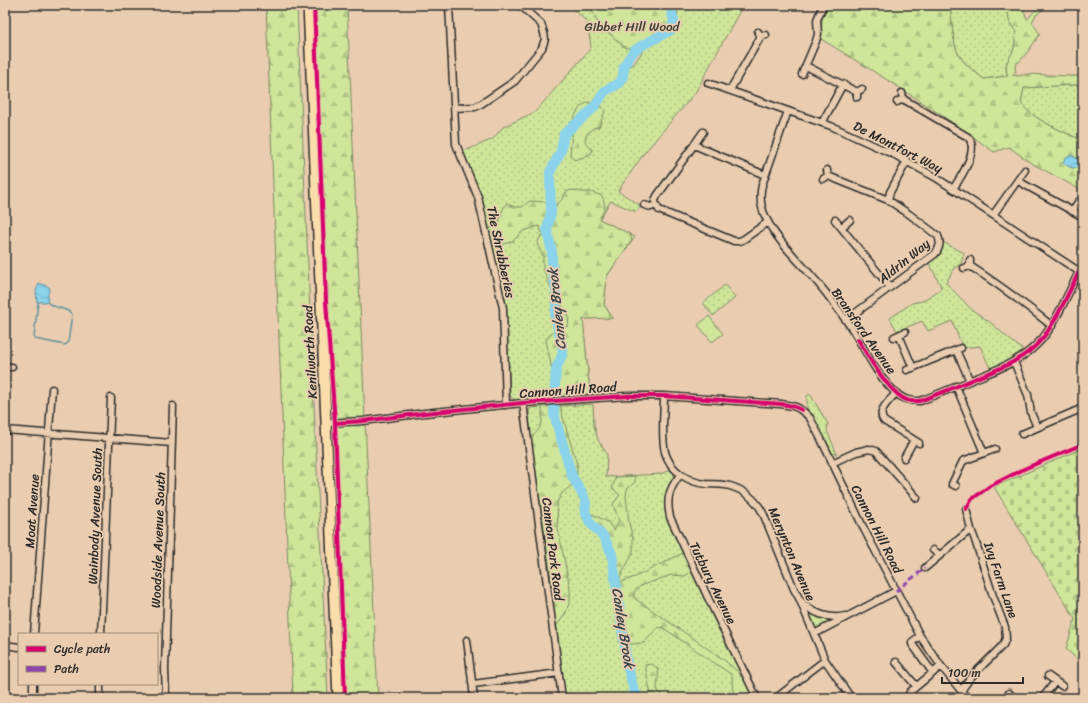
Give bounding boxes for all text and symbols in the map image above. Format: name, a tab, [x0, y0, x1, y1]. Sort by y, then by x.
park label: Gibbet Hill Wood	[585, 15, 681, 38]
street label: De Montfort Way	[849, 115, 947, 180]
street label: The Shrubberies	[480, 204, 522, 301]
street label: Aldrin Way	[872, 232, 935, 290]
water label: Canley Brook	[540, 266, 574, 351]
street label: Bransford Avenue	[825, 283, 903, 380]
street label: Kenilworth Road	[296, 304, 324, 399]
street label: Cannon Hill Road	[519, 375, 618, 405]
street label: Wainbody Avenue South	[81, 447, 109, 585]
street label: Woodside Avenue South	[144, 471, 172, 608]
street label: Moat Avenue	[18, 473, 46, 549]
street label: Cannon Hill Road	[845, 480, 910, 579]
street label: Cannon Park Road	[535, 496, 571, 603]
street label: Merynton Avenue	[762, 503, 822, 605]
street label: Tutbury Avenue	[683, 538, 743, 629]
street label: Ivy Farm Lane	[977, 538, 1025, 621]
water label: Canley Brook	[604, 586, 642, 672]
legend	[18, 633, 158, 685]
text: Cycle path	[54, 638, 110, 660]
text: Path	[54, 658, 79, 680]
scale bar	[942, 659, 1023, 685]
text: 100 m	[948, 662, 981, 684]

